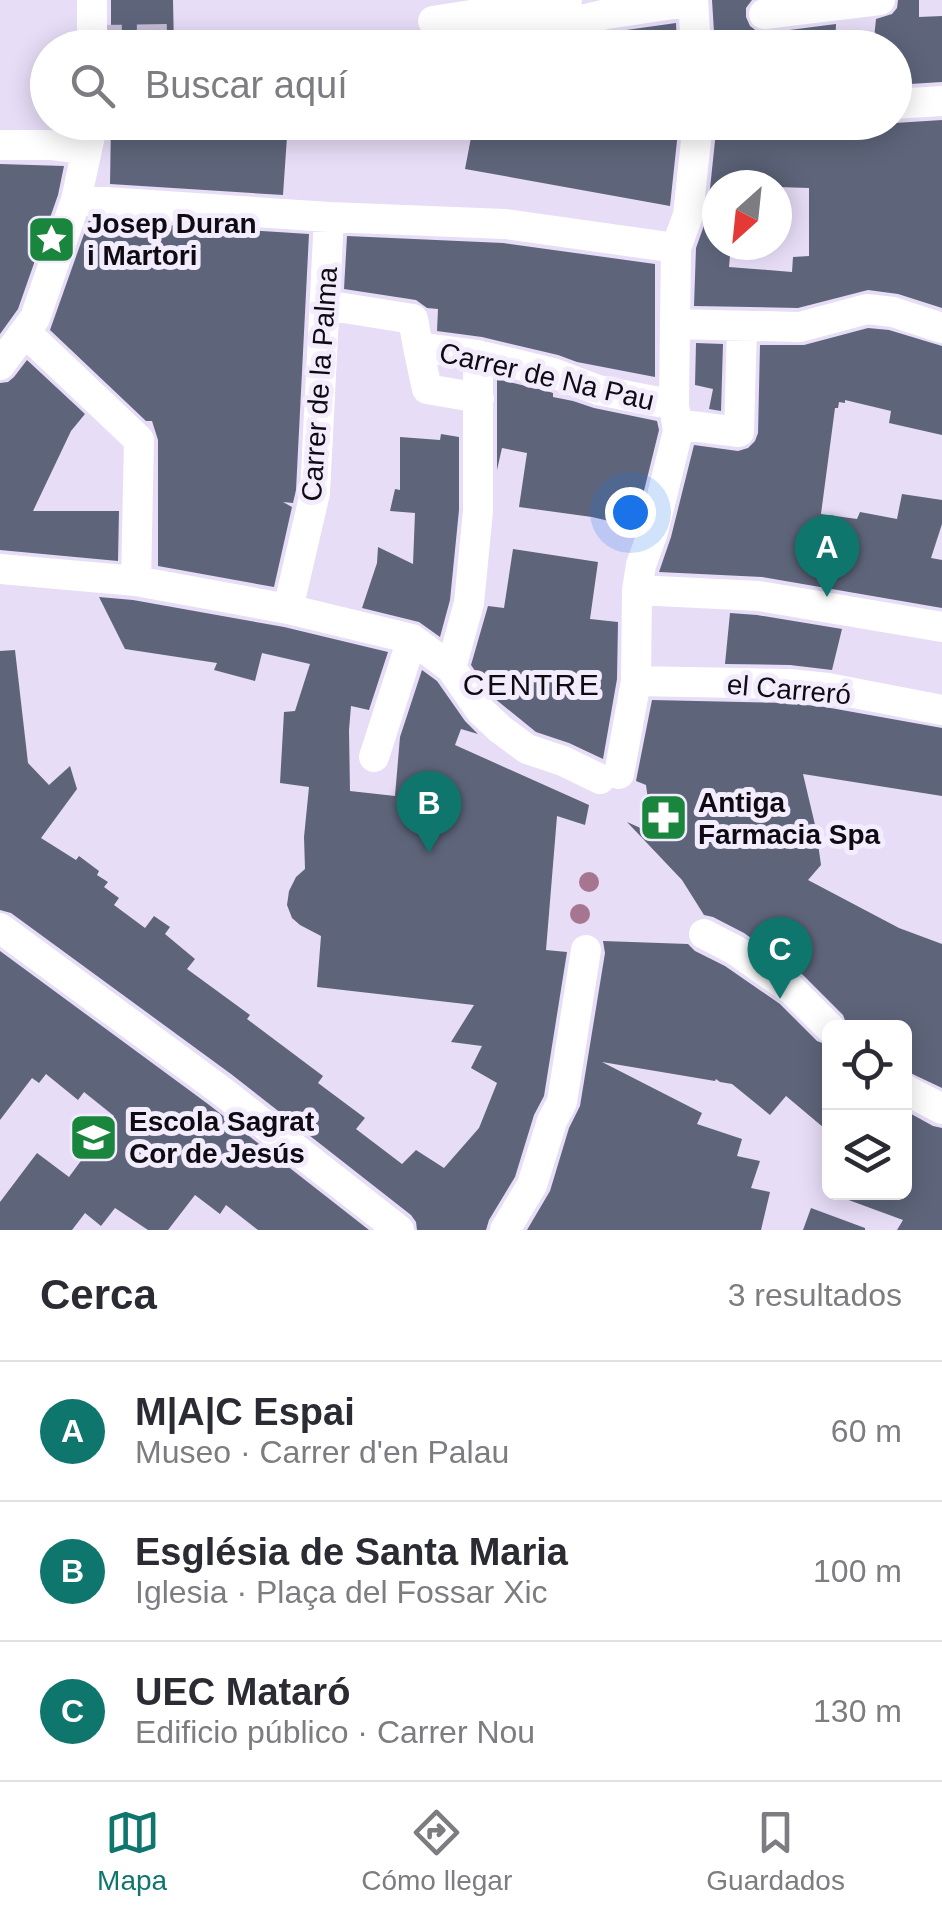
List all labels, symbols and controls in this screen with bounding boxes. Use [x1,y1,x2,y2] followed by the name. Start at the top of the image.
[30,30,912,140] search box
[65,58,120,113] icon: search
[145,64,348,106] text: Buscar aquí
[702,170,792,260] north arrow
[87,208,257,271] place label: Josep Duran i Martori
[26,213,78,265] place icon: Josep Duran i Martori
[296,265,343,502] street label: Carrer de la Palma
[436,337,657,416] street label: Carrer de Na Pau
[605,487,656,538] your location
[794,514,860,597] pin: A
[463,668,601,701] district label: CENTRE
[726,669,852,710] street label: el Carreró
[396,770,462,853] pin: B
[698,787,881,850] place label: Antiga Farmacia Spa
[637,792,689,844] pharmacy icon: Antiga Farmacia Spa
[748,916,812,999] pin: C
[822,1020,912,1200] map controls
[822,1020,912,1110] button: locate
[129,1106,314,1169] place label: Escola Sagrat Cor de Jesús
[822,1110,912,1200] button: layers
[68,1111,120,1163] school or university icon: Escola Sagrat Cor de Jesús
[40,1271,157,1318] text: Cerca
[728,1277,902,1313] text: 3 resultados
[135,1391,355,1433] text: M|A|C Espai
[61,1413,84,1449] text: A
[831,1413,902,1449] text: 60 m
[135,1434,509,1470] text: Museo · Carrer d'en Palau
[135,1531,568,1573] text: Església de Santa Maria
[61,1553,84,1589] text: B
[813,1553,902,1589] text: 100 m
[135,1574,548,1610] text: Iglesia · Plaça del Fossar Xic
[135,1671,350,1713] text: UEC Mataró
[61,1693,84,1729] text: C
[813,1693,902,1729] text: 130 m
[135,1714,535,1750] text: Edificio público · Carrer Nou
[97,1805,167,1897] tab: Mapa
[361,1805,512,1897] tab: Cómo llegar
[706,1805,845,1897] tab: Guardados

